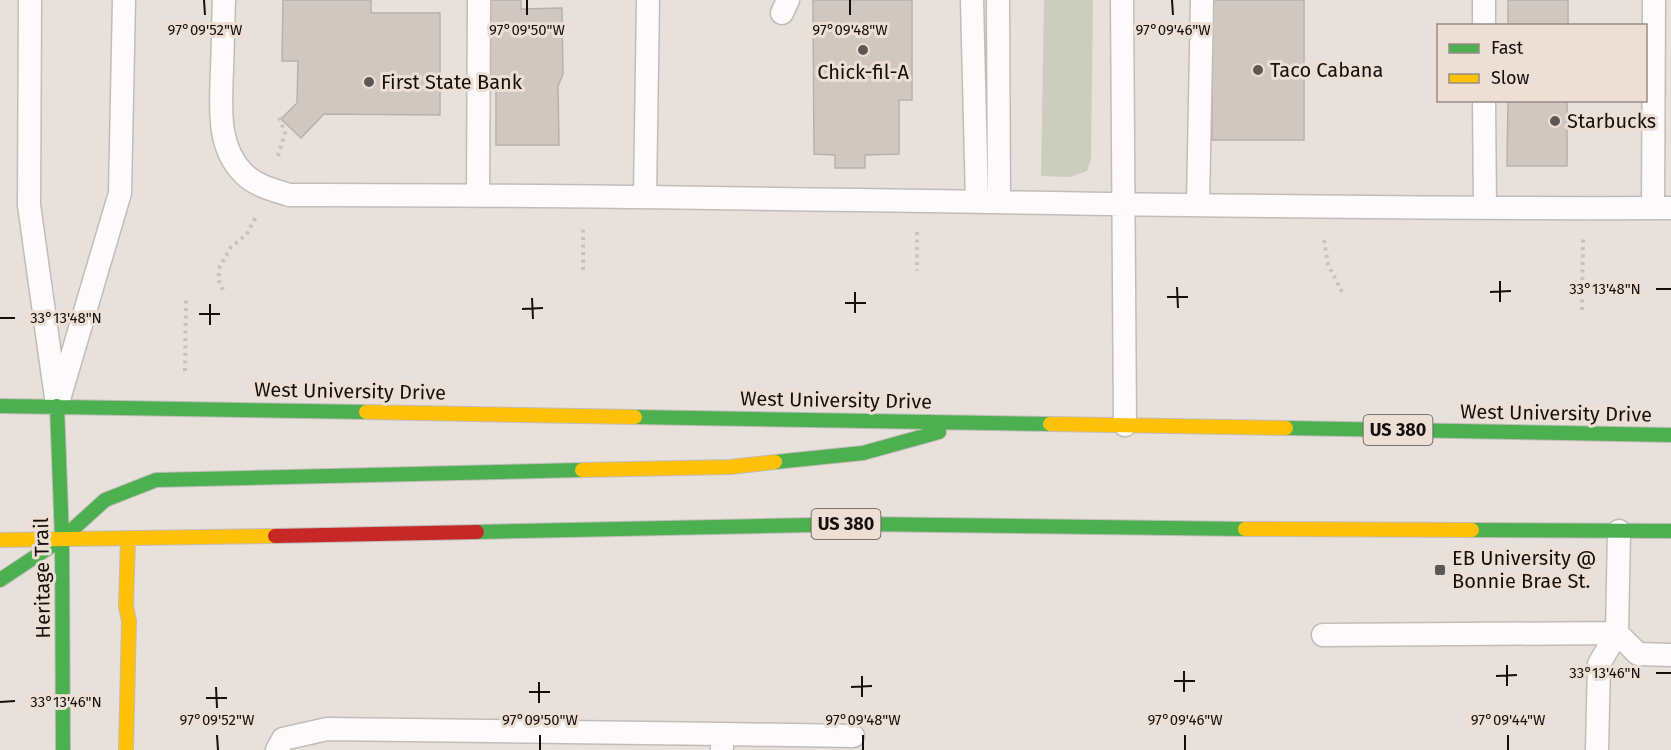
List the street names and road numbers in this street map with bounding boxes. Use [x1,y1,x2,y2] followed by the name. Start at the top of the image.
[254,377,446,405] street label: West University Drive
[740,386,932,414] street label: West University Drive
[1460,399,1652,427] street label: West University Drive
[1364,415,1432,445] road number: US 380
[812,509,880,539] road number: US 380
[29,517,55,639] street label: Heritage Trail

